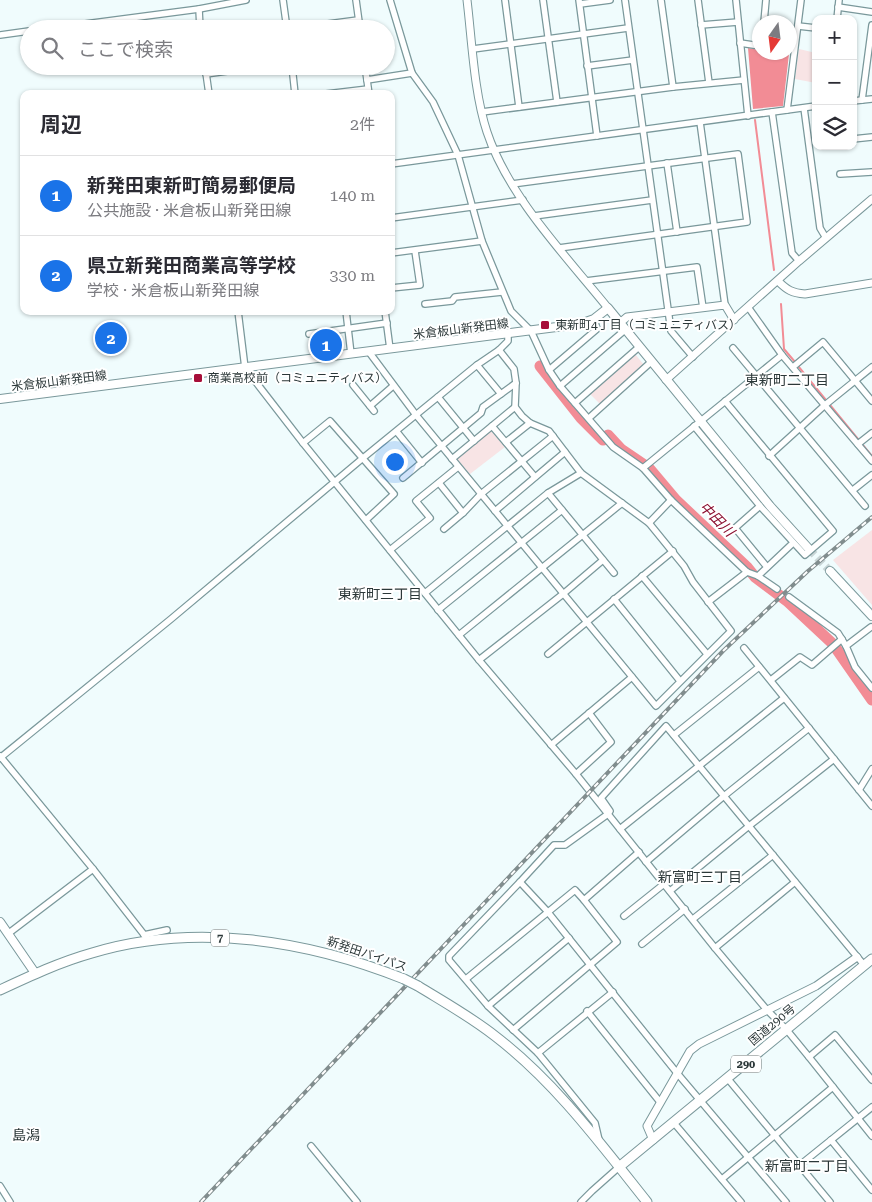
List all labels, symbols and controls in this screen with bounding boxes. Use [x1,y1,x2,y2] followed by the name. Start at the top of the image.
[752,15,797,60] north arrow
[812,15,857,150] map controls
[812,15,857,60] button: +
[20,20,395,75] search box
[38,34,66,62] icon: search
[78,38,173,61] text: ここで検索
[812,60,857,105] button: −
[812,105,857,150] button: layers
[40,113,82,137] text: 周辺
[350,115,375,134] text: 2件
[87,174,296,197] text: 新発田東新町簡易郵便局
[52,186,60,205] text: 1
[329,186,375,205] text: 140 m
[87,201,291,220] text: 公共施設 · 米倉板山新発田線
[87,254,296,277] text: 県立新発田商業高等学校
[52,266,60,285] text: 2
[329,266,375,285] text: 330 m
[87,281,259,300] text: 学校 · 米倉板山新発田線
[412,316,510,342] street label: 米倉板山新発田線
[555,318,741,332] place label: 東新町4丁目（コミュニティバス）
[95,319,127,357] pin: 2
[539,319,551,331] marker: 東新町4丁目（コミュニティバス）
[310,326,342,364] pin: 1
[10,368,108,394] street label: 米倉板山新発田線
[208,371,387,385] place label: 商業高校前（コミュニティバス）
[192,372,204,384] marker: 商業高校前（コミュニティバス）
[745,372,829,388] district label: 東新町二丁目
[382,449,408,475] your location
[696,498,739,541] water label: 中田川
[338,586,422,602] district label: 東新町三丁目
[658,869,742,885] district label: 新富町三丁目
[211,930,229,946] road number: 7
[325,934,409,974] street label: 新発田バイパス
[746,1002,798,1048] street label: 国道290号
[731,1056,761,1072] road number: 290
[12,1127,40,1143] district label: 島潟
[765,1158,849,1174] district label: 新富町二丁目

